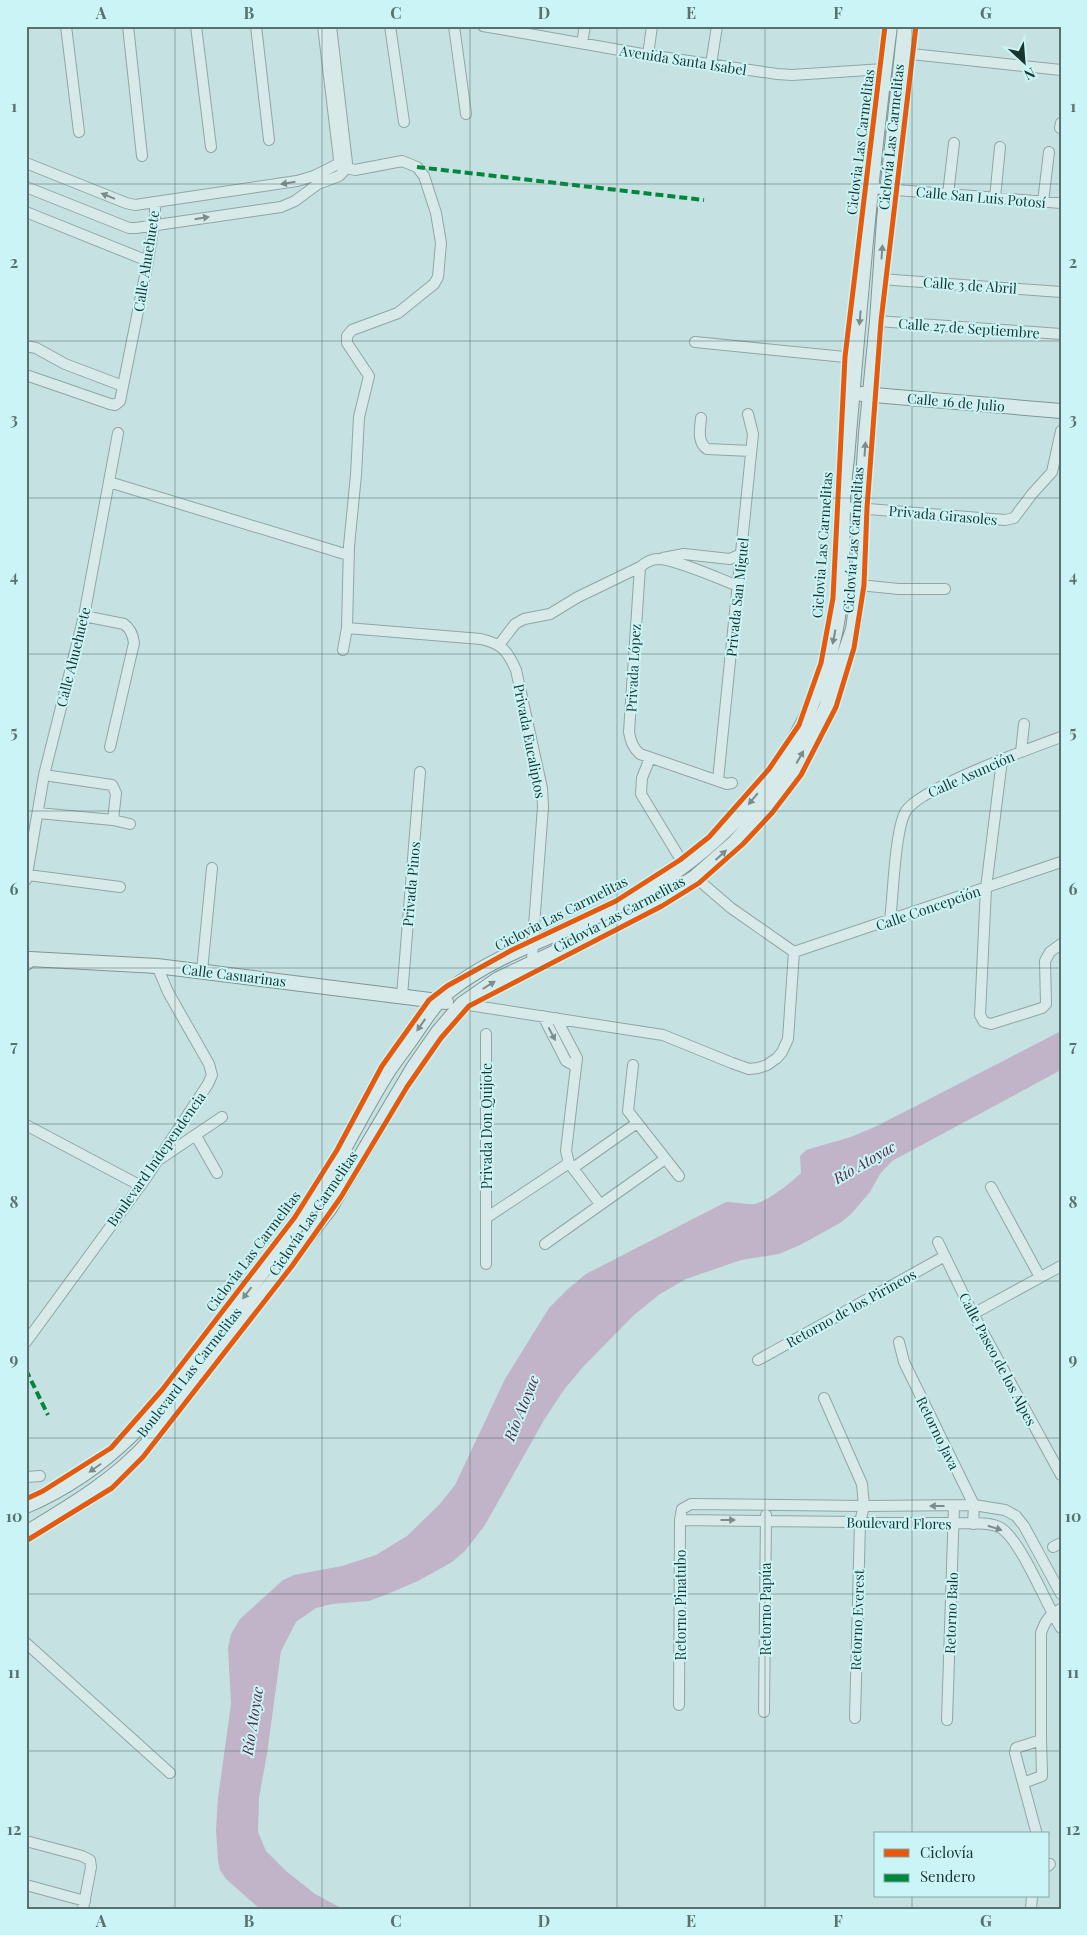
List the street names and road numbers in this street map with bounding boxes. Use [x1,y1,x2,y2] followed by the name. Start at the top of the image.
[617,40,748,79] street label: Avenida Santa Isabel
[874,63,908,211] street label: Ciclovía Las Carmelitas
[842,68,878,216] street label: Ciclovia Las Carmelitas
[915,182,1047,212] street label: Calle San Luis Potosí
[129,209,163,313] street label: Calle Ahuehuete
[922,272,1018,298] street label: Calle 3 de Abril
[898,314,1040,342] street label: Calle 27 de Septiembre
[906,388,1006,416] street label: Calle 16 de Julio
[838,466,868,614] street label: Ciclovía Las Carmelitas
[807,471,837,619] street label: Ciclovia Las Carmelitas
[888,501,998,529] street label: Privada Girasoles
[721,536,753,658] street label: Privada San Miguel
[51,605,95,709] street label: Calle Ahuehuete
[621,623,645,713] street label: Privada López
[510,682,550,800] street label: Privada Eucaliptos
[925,746,1018,802] street label: Calle Asunción
[398,841,424,927] street label: Privada Pinos
[491,871,631,955] street label: Ciclovia Las Carmelitas
[550,871,688,957] street label: Ciclovía Las Carmelitas
[873,881,984,935] street label: Calle Concepción
[181,959,287,991] street label: Calle Casuarinas
[477,1063,496,1189] street label: Privada Don Quijote
[102,1088,210,1230] street label: Boulevard Independencia
[264,1147,362,1279] street label: Ciclovía Las Carmelitas
[201,1187,305,1315] street label: Ciclovia Las Carmelitas
[783,1264,919,1352] street label: Retorno de los Pirineos
[955,1289,1041,1429] street label: Calle Paseo de los Alpes
[132,1303,246,1441] street label: Boulevard Las Carmelitas
[912,1393,964,1473] street label: Retorno Java
[846,1513,952,1533] street label: Boulevard Flores
[671,1549,690,1660] street label: Retorno Pinatubo
[756,1563,775,1655] street label: Retorno Papúa
[846,1568,868,1671] street label: Retorno Everest
[940,1571,962,1654] street label: Retorno Balo

